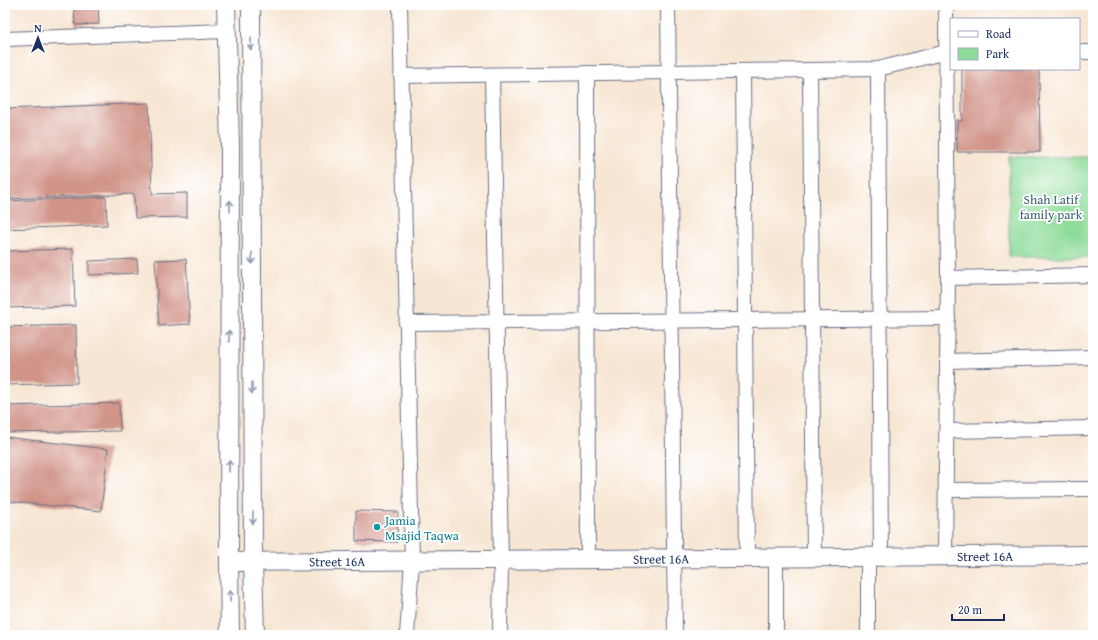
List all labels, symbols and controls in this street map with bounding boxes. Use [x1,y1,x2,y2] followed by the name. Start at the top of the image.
[18,18,58,58] north arrow
[950,18,1080,70] legend
[34,20,42,36] text: N
[986,25,1012,42] text: Road
[247,37,255,50] one-way arrow
[986,45,1010,62] text: Park
[1020,190,1083,224] park label: Shah Latif family park
[226,200,234,213] one-way arrow
[248,251,256,264] one-way arrow
[225,330,233,343] one-way arrow
[248,381,256,394] one-way arrow
[225,460,233,473] one-way arrow
[249,511,257,524] one-way arrow
[383,511,460,545] place label: Jamia Msajid Taqwa
[372,522,382,532] marker: Jamia Msajid Taqwa
[957,547,1013,566] street label: Street 16A
[633,549,689,569] street label: Street 16A
[309,552,365,571] street label: Street 16A
[226,590,234,603] one-way arrow
[952,596,1004,622] scale bar
[958,601,982,618] text: 20 m

